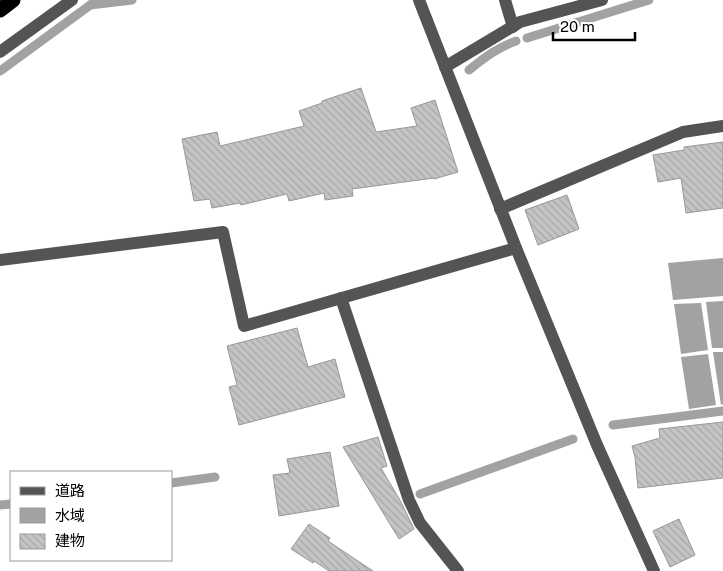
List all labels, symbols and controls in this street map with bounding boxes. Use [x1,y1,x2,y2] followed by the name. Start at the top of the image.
[553,10,636,42] scale bar
[560,18,595,35] text: 20 m
[10,471,172,561] legend
[55,482,85,499] text: 道路
[55,507,85,524] text: 水域
[55,532,85,549] text: 建物

